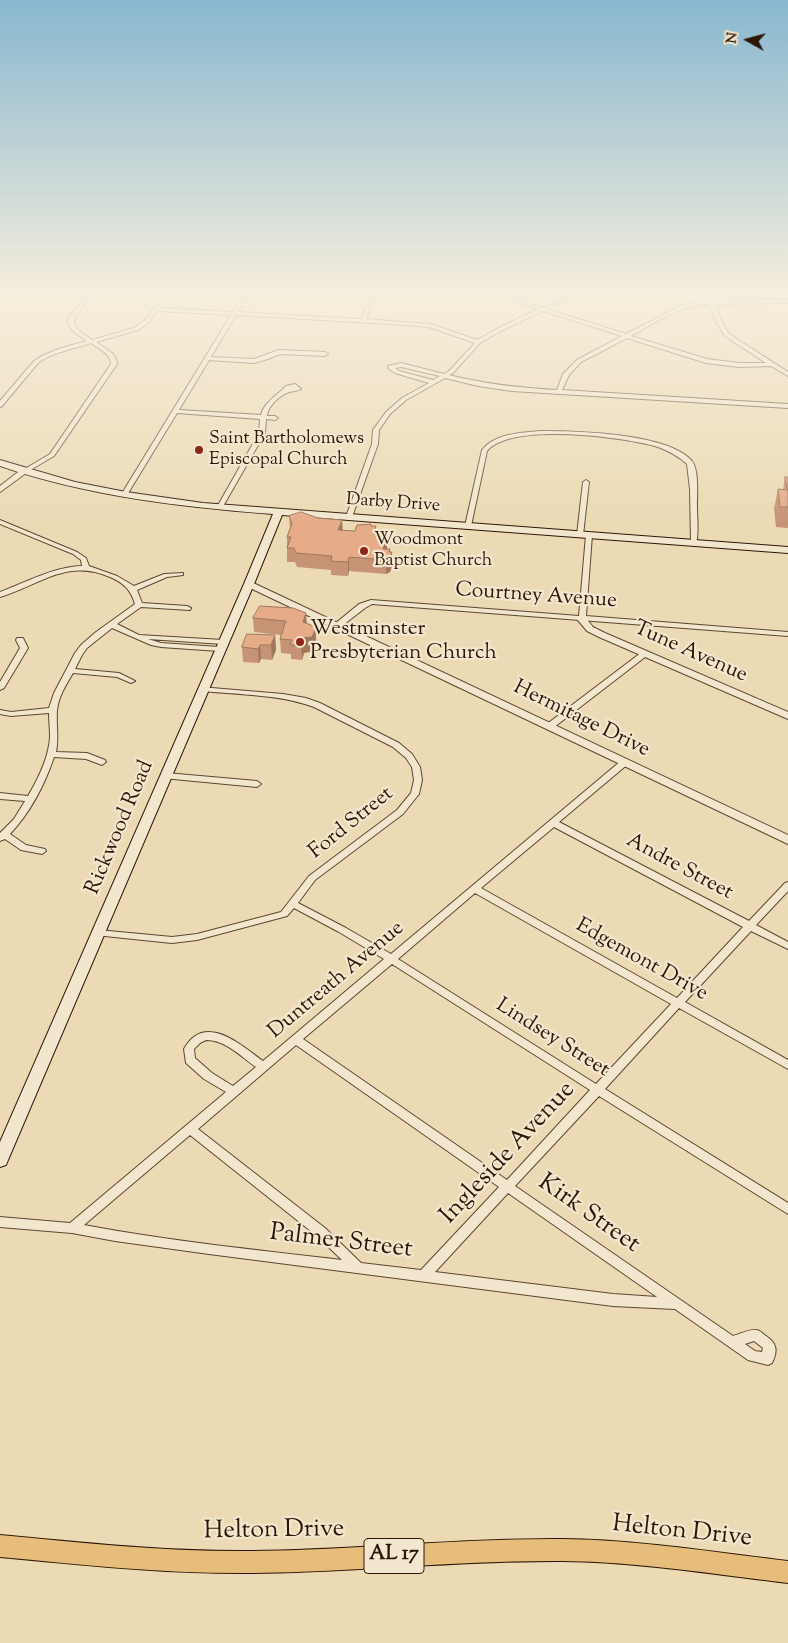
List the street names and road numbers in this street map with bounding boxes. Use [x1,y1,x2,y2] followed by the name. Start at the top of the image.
[345,490,441,518] street label: Darby Drive
[454,579,618,615] street label: Courtney Avenue
[629,617,751,689] street label: Tune Avenue
[509,676,653,764] street label: Hermitage Drive
[81,757,161,899] street label: Rickwood Road
[305,782,399,866] street label: Ford Street
[621,829,737,907] street label: Andre Street
[570,914,712,1008] street label: Edgemont Drive
[264,917,410,1045] street label: Duntreath Avenue
[490,994,614,1084] street label: Lindsey Street
[435,1076,583,1232] street label: Ingleside Avenue
[531,1169,645,1261] street label: Kirk Street
[268,1219,414,1267] street label: Palmer Street
[611,1511,753,1555] street label: Helton Drive
[203,1516,345,1548] street label: Helton Drive
[364,1538,424,1574] road number: AL 17

